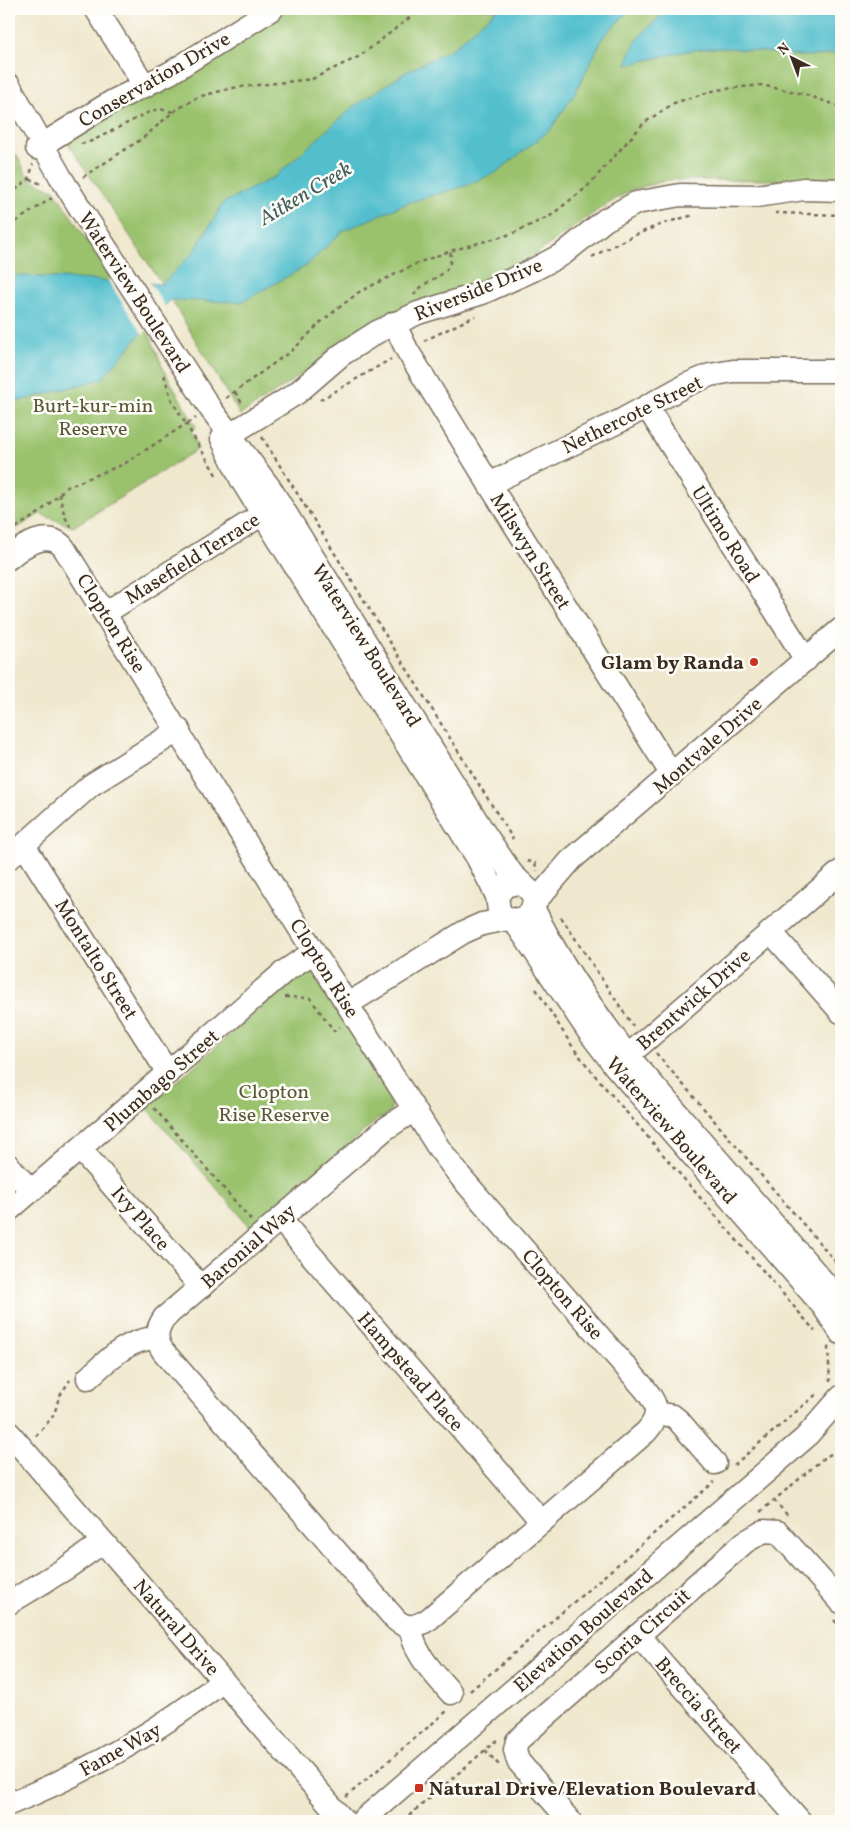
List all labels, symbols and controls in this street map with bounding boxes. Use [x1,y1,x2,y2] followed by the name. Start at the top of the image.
[74,26,236,136] street label: Conservation Drive
[768,32,818,82] north arrow
[774,39,794,60] text: N
[253,155,358,234] water label: Aitken Creek
[71,207,196,379] street label: Waterview Boulevard
[410,252,547,329] street label: Riverside Drive
[558,370,708,462] street label: Nethercote Street
[32,393,154,444] park label: Burt-kur-min Reserve
[683,481,765,589] street label: Ultimo Road
[482,488,577,616] street label: Milswyn Street
[120,507,266,612] street label: Masefield Terrace
[304,559,427,733] street label: Waterview Boulevard
[69,569,152,679] street label: Clopton Rise
[601,650,744,678] place label: Glam by Randa
[748,656,760,668] marker: Glam by Randa
[648,691,769,802] street label: Montvale Drive
[47,894,144,1026] street label: Montalto Street
[282,914,365,1024] street label: Clopton Rise
[631,943,757,1058] street label: Brentwick Drive
[98,1023,226,1140] street label: Plumbago Street
[598,1051,743,1211] street label: Waterview Boulevard
[219,1079,329,1130] park label: Clopton Rise Reserve
[103,1181,176,1258] street label: Ivy Place
[196,1198,303,1297] street label: Baronial Way
[514,1244,609,1347] street label: Clopton Rise
[350,1306,469,1438] street label: Hampstead Place
[508,1563,660,1700] street label: Elevation Boulevard
[126,1574,225,1683] street label: Natural Drive
[589,1583,698,1682] street label: Scoria Circuit
[647,1652,748,1761] street label: Breccia Street
[75,1717,167,1785] street label: Fame Way
[429,1776,756,1804] place label: Natural Drive/Elevation Boulevard
[413,1782,425,1794] marker: Natural Drive/Elevation Boulevard

